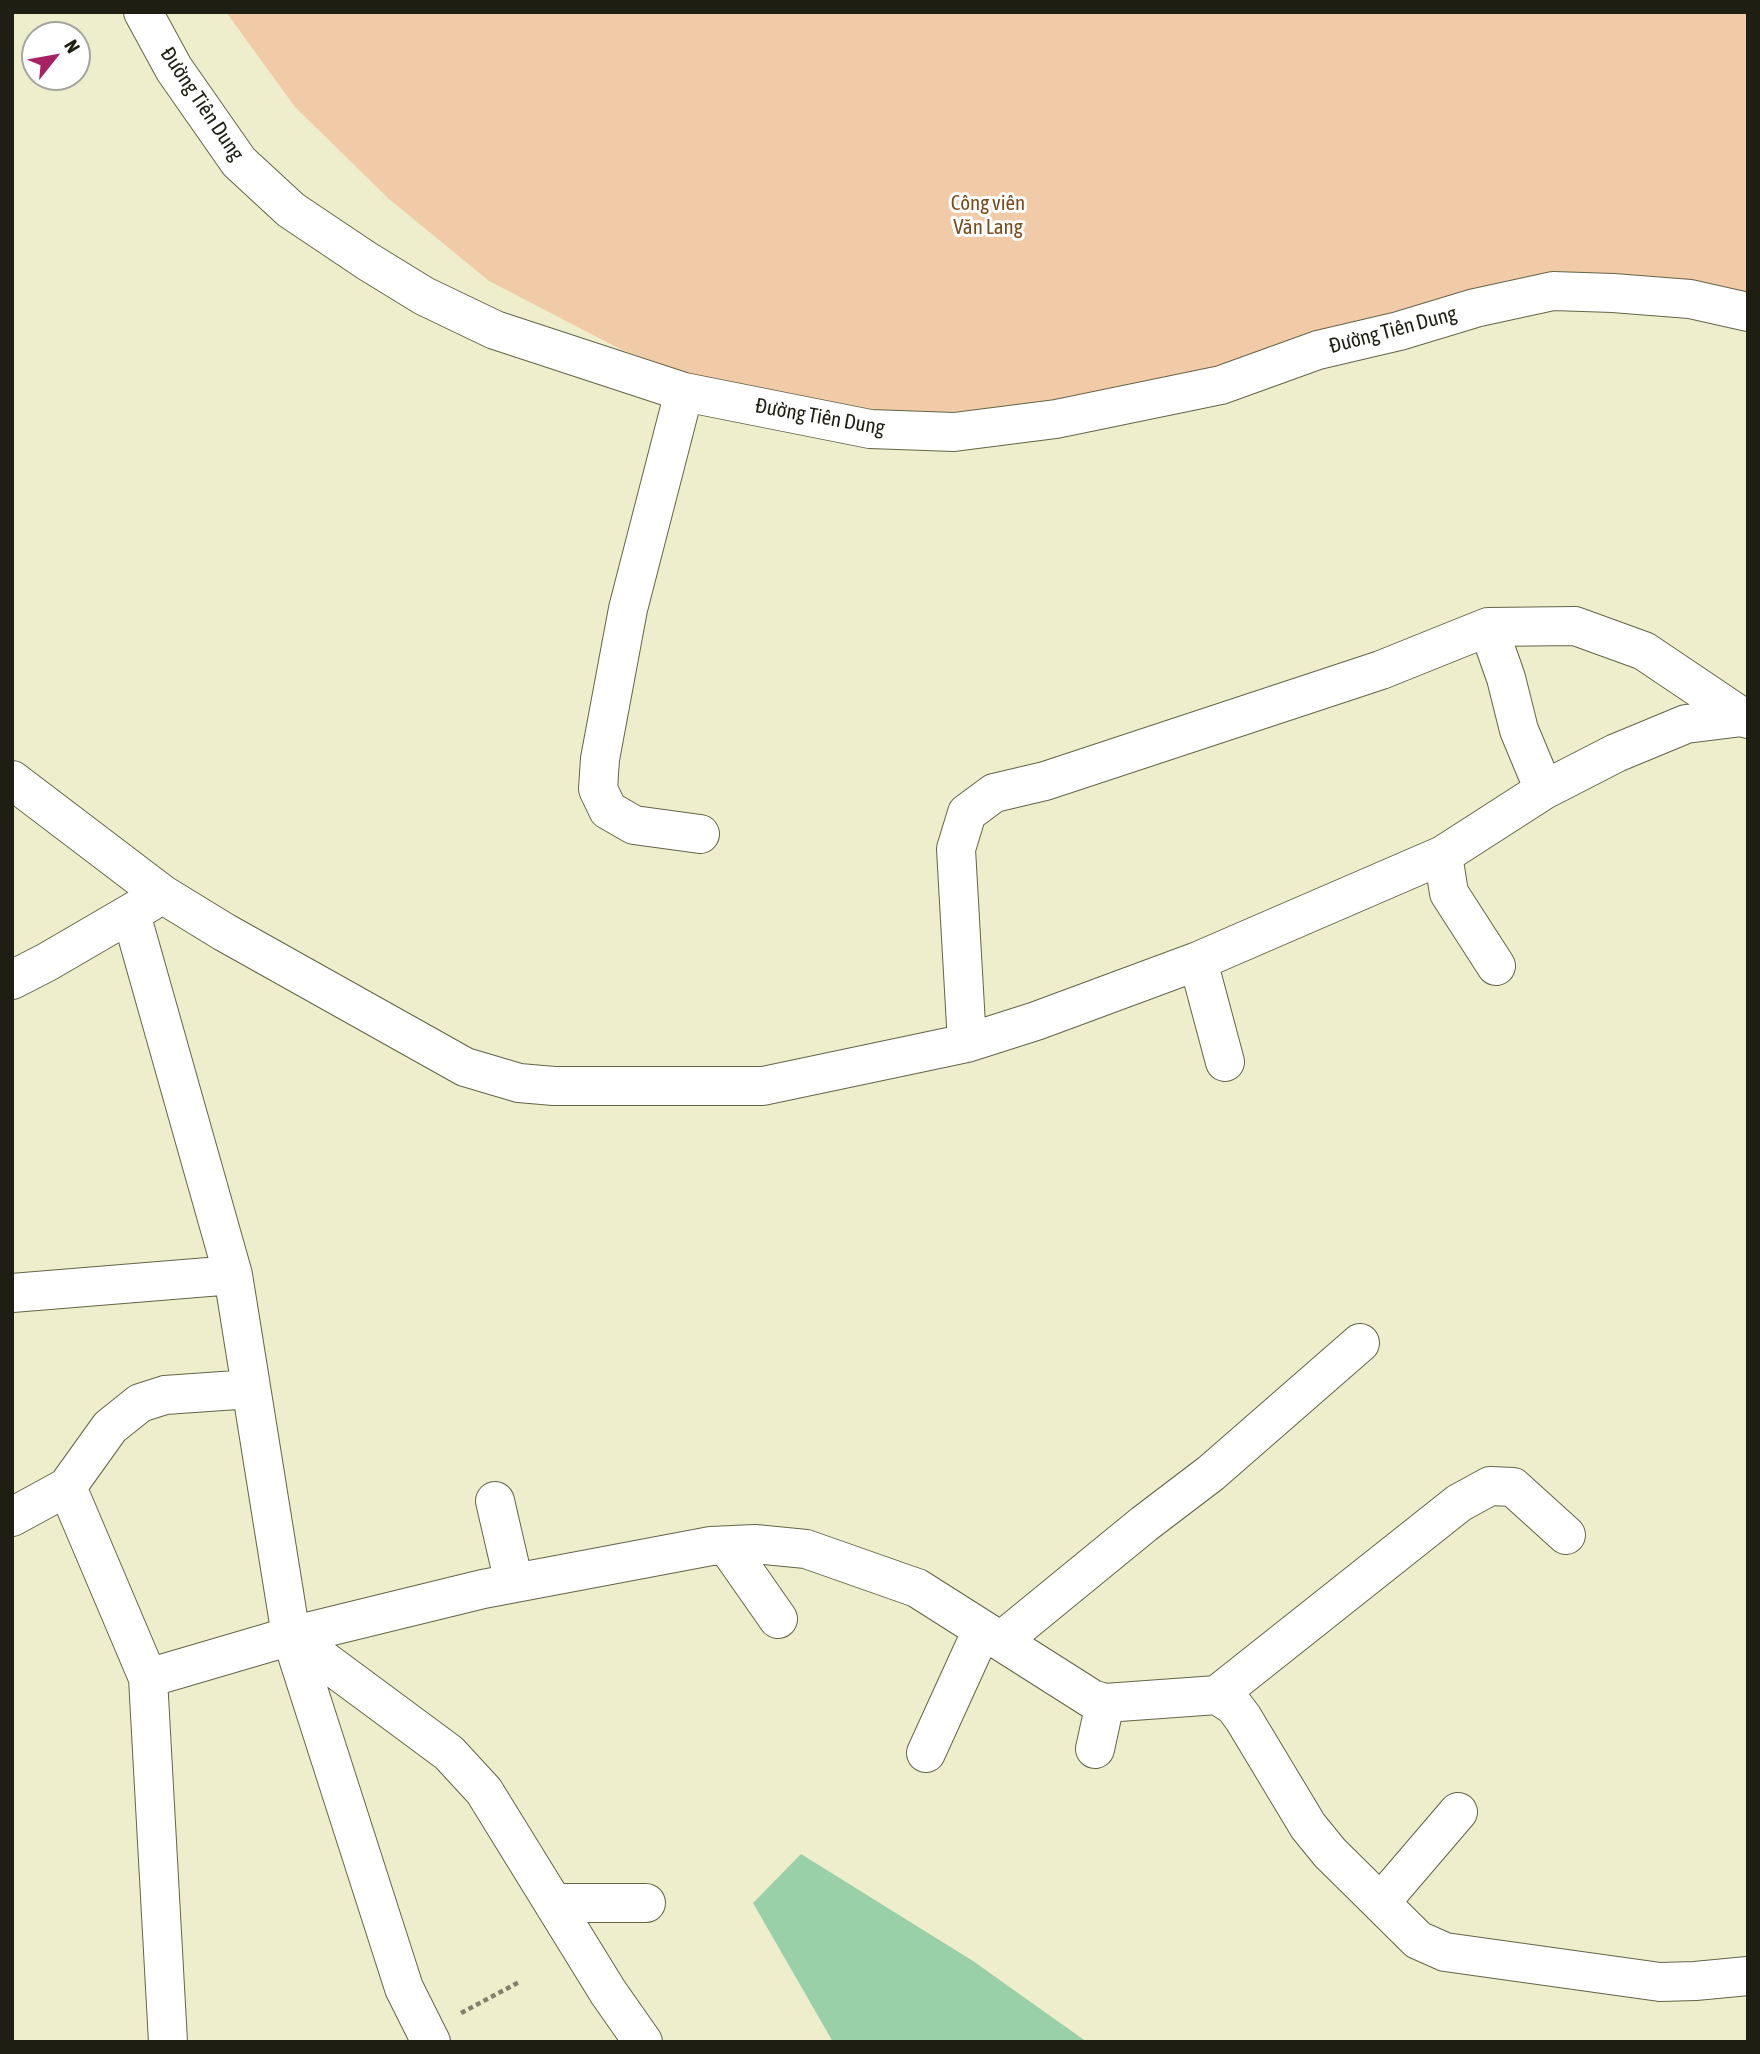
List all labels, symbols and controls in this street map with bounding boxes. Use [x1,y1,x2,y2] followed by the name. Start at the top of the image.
[21,21,91,91] north arrow
[60,36,85,57] text: N
[155,43,249,165] street label: Đường Tiên Dung
[951,190,1025,240] park label: Công viên Văn Lang
[1326,301,1460,359] street label: Đường Tiên Dung
[753,393,887,441] street label: Đường Tiên Dung

